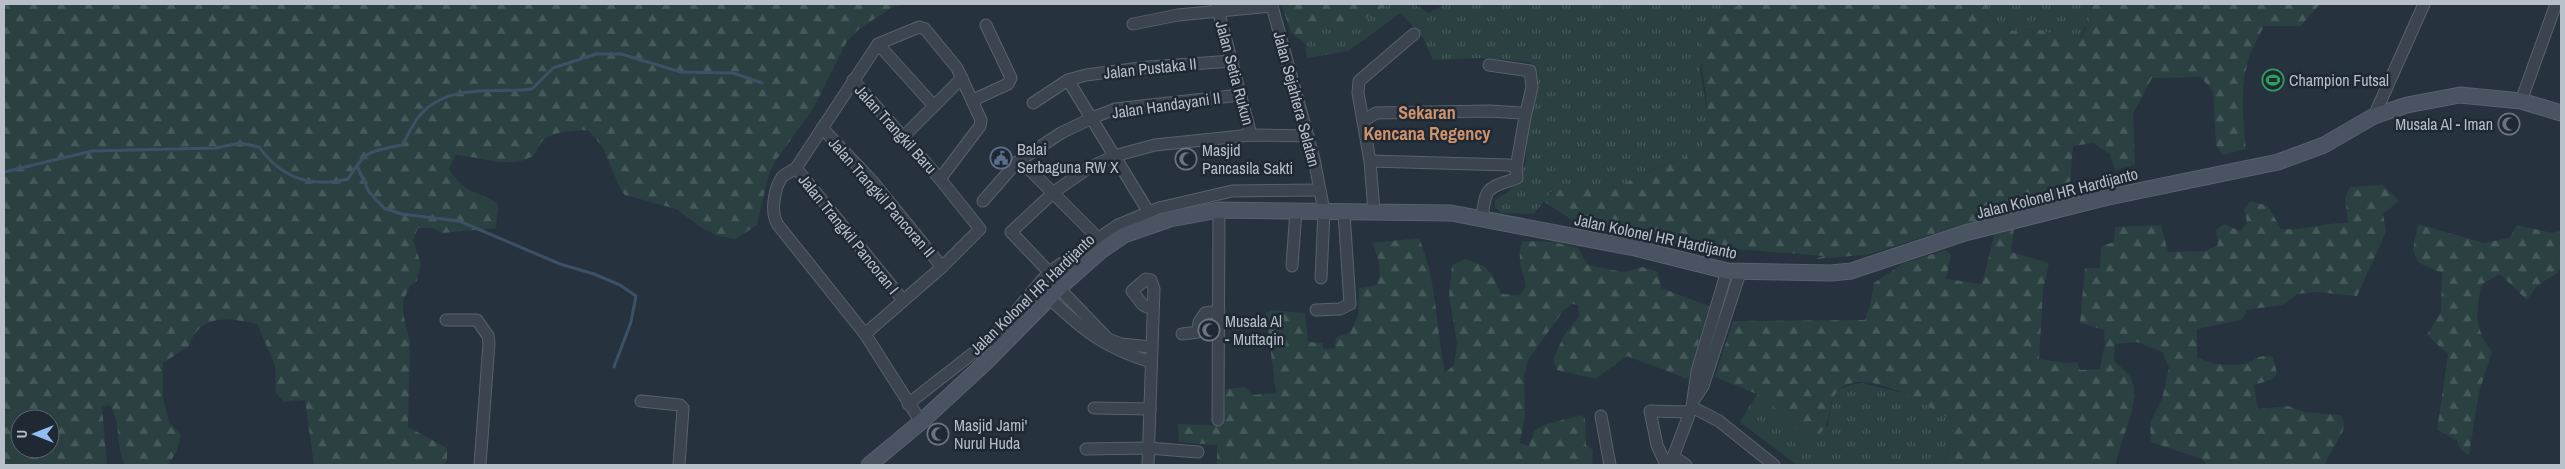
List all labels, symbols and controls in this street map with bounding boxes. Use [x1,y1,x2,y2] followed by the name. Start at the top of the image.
[1210,18,1260,128] street label: Jalan Setia Rukun
[1268,29,1326,169] street label: Jalan Sejahtera Selatan
[1102,52,1198,84] street label: Jalan Pustaka II
[2261,68,2285,92] sports icon: Champion Futsal
[2289,69,2389,91] place label: Champion Futsal
[850,80,942,178] street label: Jalan Trangkil Baru
[1110,86,1222,124] street label: Jalan Handayani II
[1363,100,1491,146] district label: Sekaran Kencana Regency
[2497,112,2521,136] mosque icon: Musala Al - Iman
[2395,113,2493,135] place label: Musala Al - Iman
[825,133,939,261] street label: Jalan Trangkil Pancoran II
[1017,138,1119,178] place label: Balai Serbaguna RW X
[1202,139,1293,179] place label: Masjid Pancasila Sakti
[989,146,1013,170] public building icon: Balai Serbaguna RW X
[1174,147,1198,171] mosque icon: Masjid Pancasila Sakti
[1974,162,2140,224] street label: Jalan Kolonel HR Hardijanto
[795,170,903,298] street label: Jalan Trangkil Pancoran I
[1573,208,1739,264] street label: Jalan Kolonel HR Hardijanto
[965,229,1099,359] street label: Jalan Kolonel HR Hardijanto
[1225,310,1284,350] place label: Musala Al - Muttaqin
[1197,318,1221,342] mosque icon: Musala Al - Muttaqin
[10,409,60,459] north arrow
[954,414,1027,454] place label: Masjid Jami' Nurul Huda
[926,422,950,446] mosque icon: Masjid Jami' Nurul Huda
[13,430,31,438] text: U

